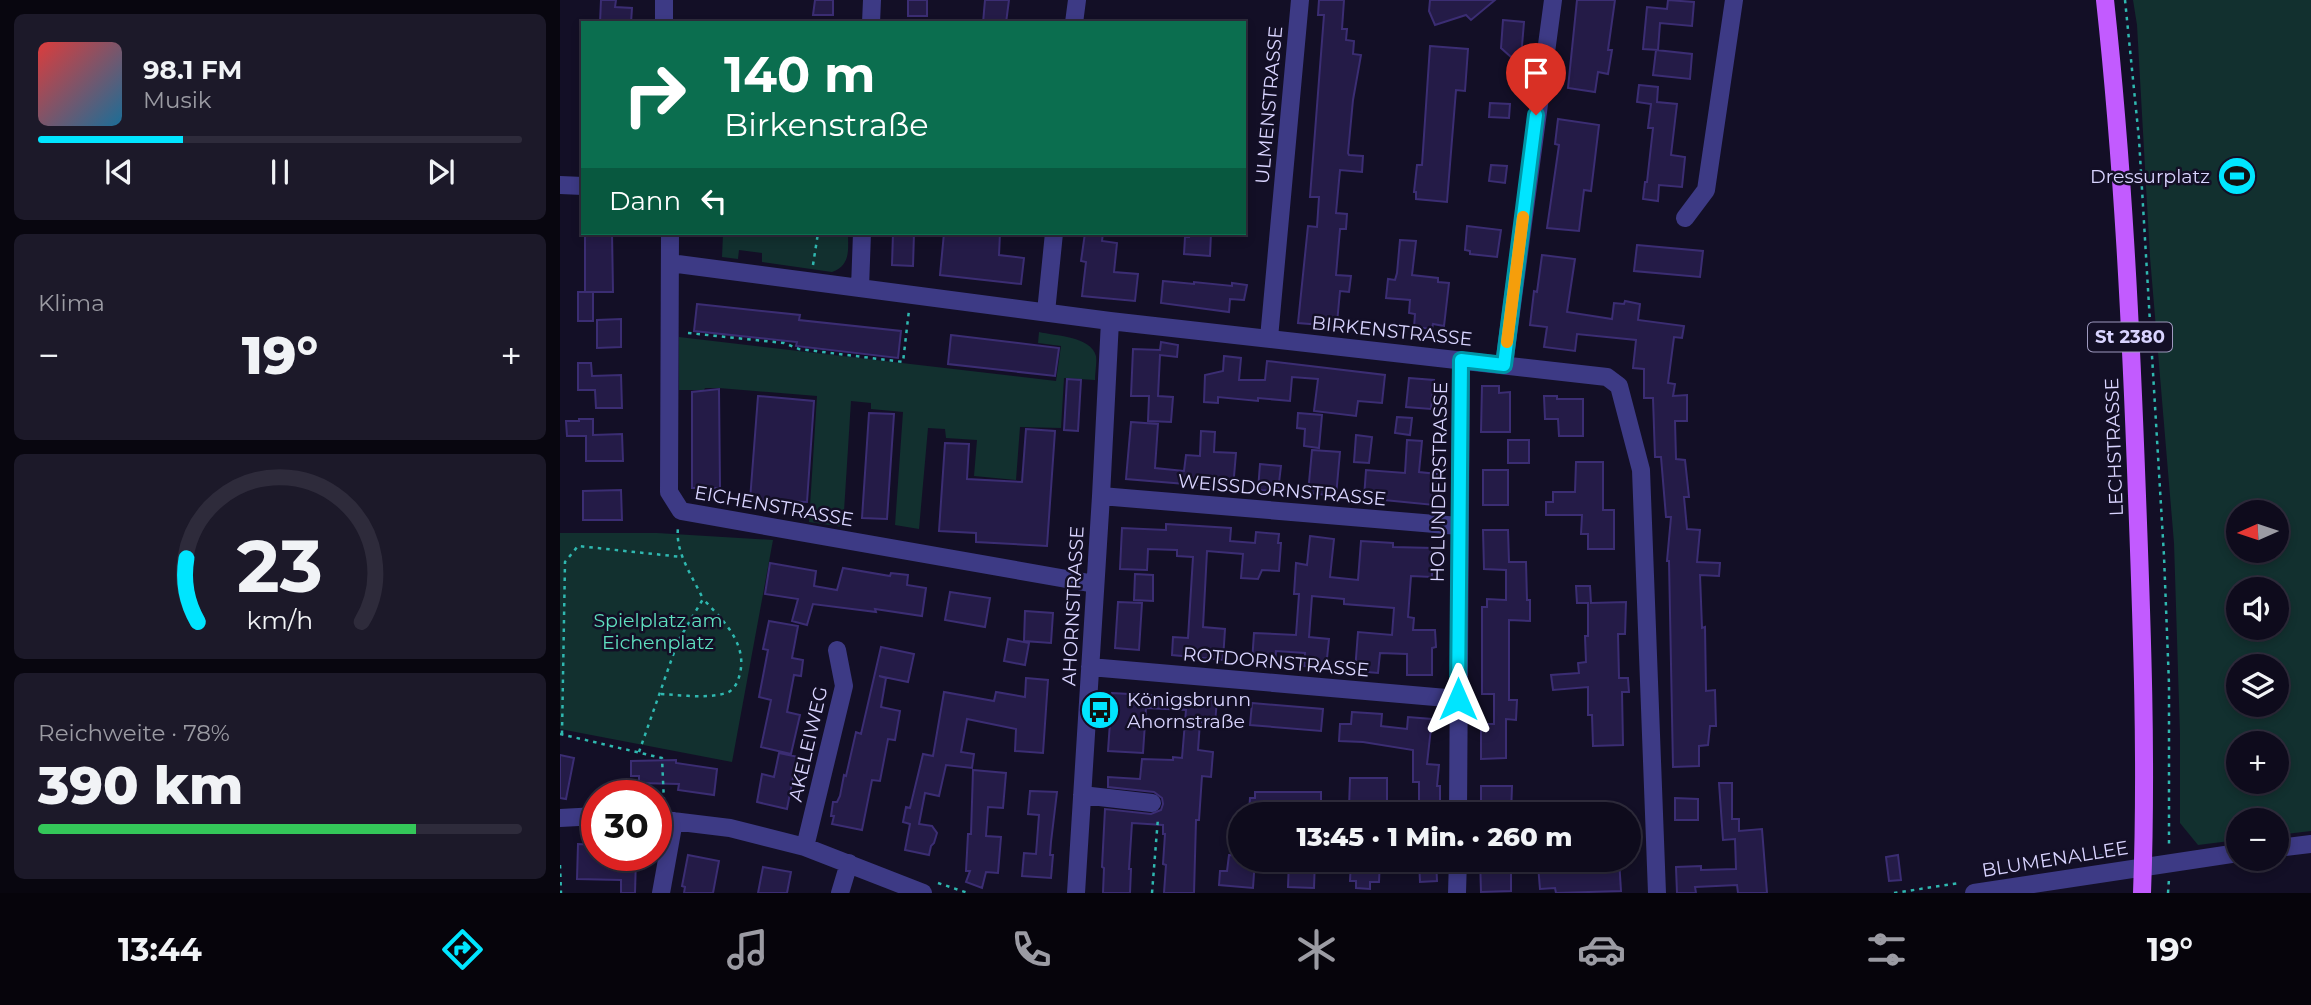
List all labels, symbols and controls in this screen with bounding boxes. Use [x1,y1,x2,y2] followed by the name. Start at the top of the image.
[1251,25,1287,185] street label: ULMENSTRASSE
[1506,43,1566,115] pin
[724,45,876,104] text: 140 m
[609,49,700,140] icon: right
[143,54,242,86] text: 98.1 FM
[1517,54,1555,92] icon: arrive
[143,86,212,114] text: Musik
[724,105,928,144] text: Birkenstraße
[100,153,138,191] icon: previous
[261,153,299,191] icon: pause
[422,153,460,191] icon: next
[2216,155,2258,197] sports icon: Dressurplatz
[2090,165,2210,188] place label: Dressurplatz
[695,182,733,220] icon: left
[609,185,681,217] text: Dann
[38,289,105,317] text: Klima
[1311,311,1473,351] street label: BIRKENSTRASSE
[2088,323,2172,352] road number: St 2380
[242,324,318,387] text: 19°
[38,332,60,379] text: −
[500,332,522,379] text: +
[2100,377,2128,517] street label: LECHSTRASSE
[1426,381,1452,583] street label: HOLUNDERSTRASSE
[1177,469,1387,511] street label: WEISSDORNSTRASSE
[693,481,855,531] street label: EICHENSTRASSE
[2226,500,2289,564] north arrow
[2226,500,2289,871] map controls
[237,523,323,611] text: 23
[1057,525,1089,687] street label: AHORNSTRASSE
[2226,577,2289,640] button: sound
[247,605,313,635] text: km/h
[593,609,723,654] park label: Spielplatz am Eichenplatz
[1182,642,1370,682] street label: ROTDORNSTRASSE
[2226,654,2289,717] button: layers
[1421,662,1495,736] position arrow
[784,684,832,804] street label: AKELEIWEG
[1127,688,1251,733] place label: Königsbrunn Ahornstraße
[1079,689,1121,731] bus stop icon: Königsbrunn Ahornstraße
[38,719,230,747] text: Reichweite · 78%
[2226,731,2289,794] button: +
[38,754,243,817] text: 390 km
[581,780,672,871] speed limit sign: 30
[2226,808,2289,871] button: −
[1296,821,1573,853] text: 13:45 · 1 Min. · 260 m
[1980,836,2130,882] street label: BLUMENALLEE
[438,925,487,974] icon: directions
[723,925,772,974] icon: music
[1007,925,1056,974] icon: phone
[1292,925,1341,974] icon: climate
[1577,925,1626,974] icon: car
[1862,925,1911,974] icon: filters
[118,930,202,969] text: 13:44
[2147,930,2193,969] text: 19°

